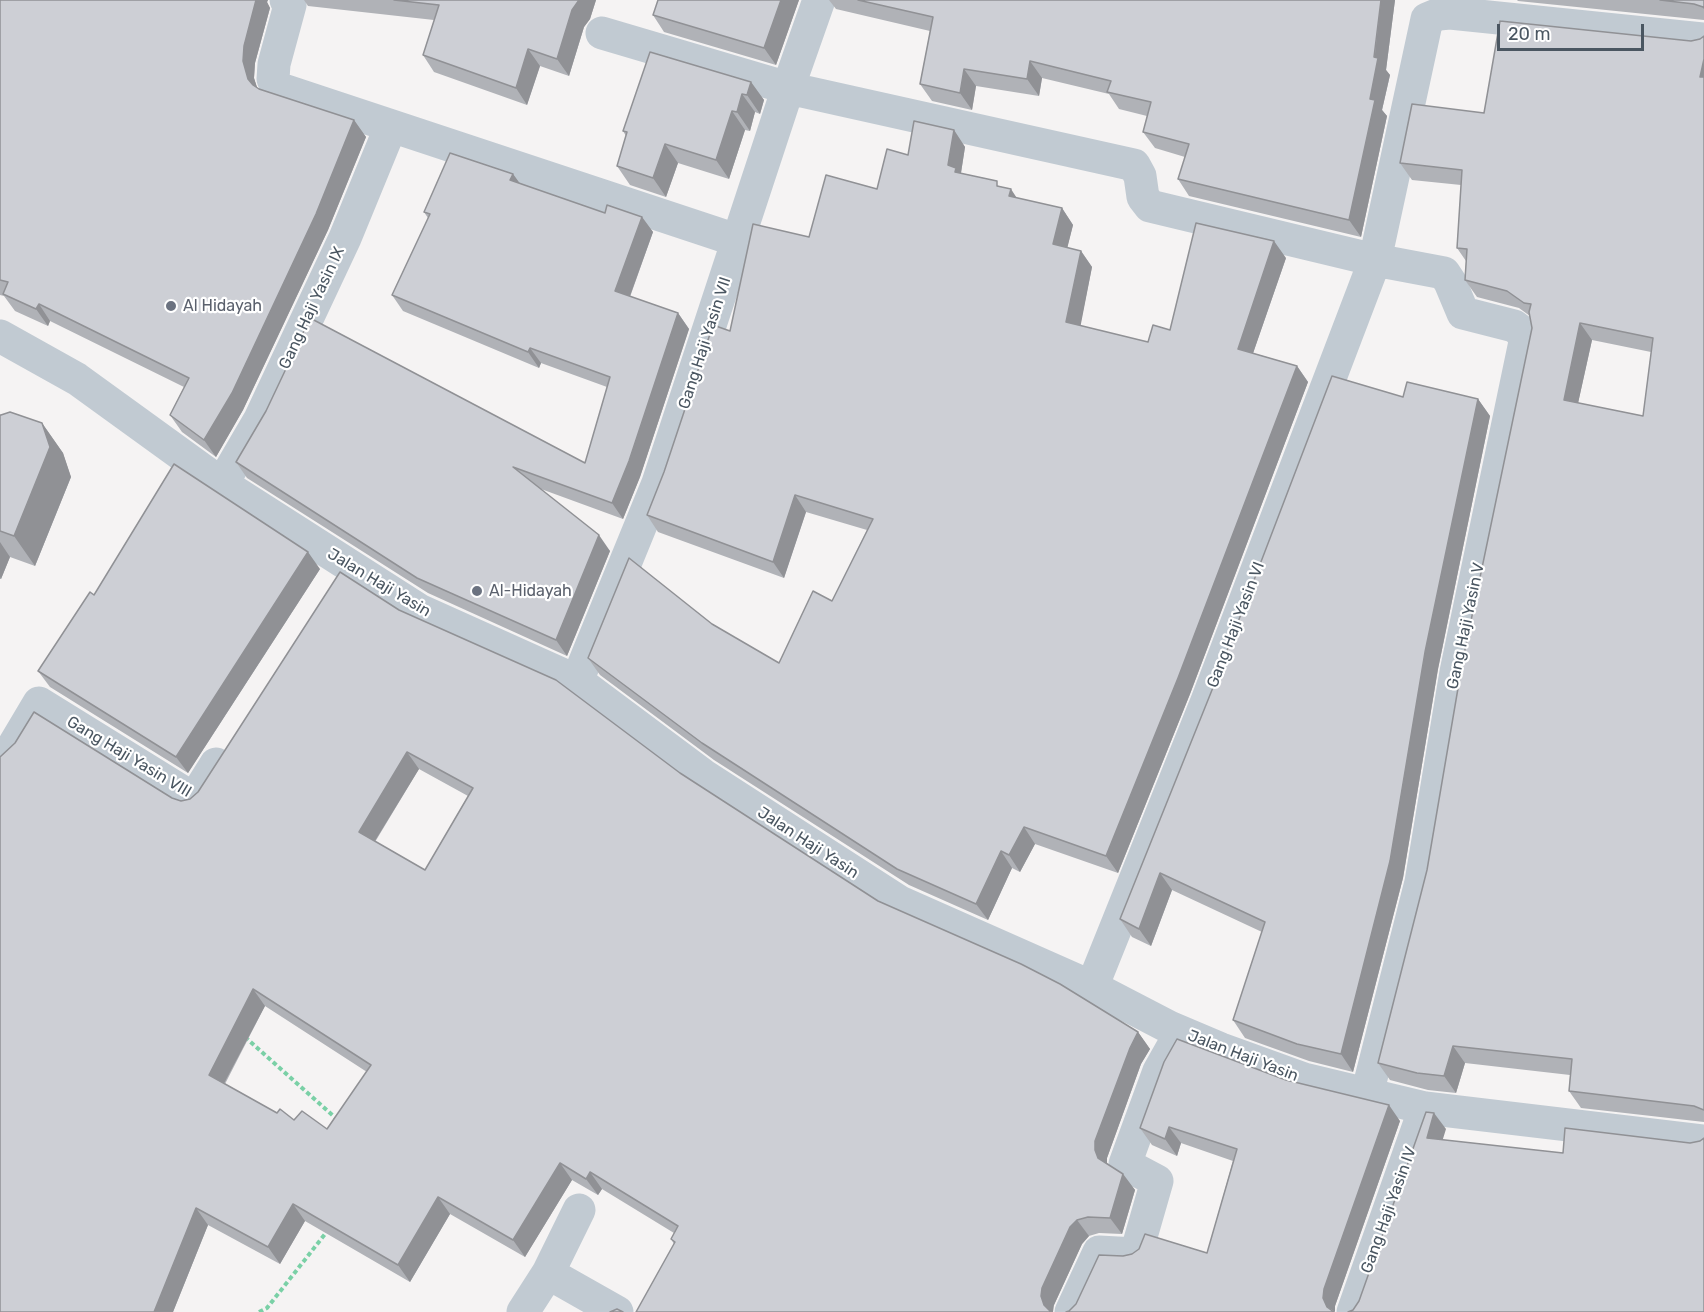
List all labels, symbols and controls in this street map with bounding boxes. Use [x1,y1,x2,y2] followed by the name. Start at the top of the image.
[1500,12,1647,50] scale bar
[1508,23,1550,45] text: 20 m
[275,244,349,372] street label: Gang Haji Yasin IX
[675,275,735,411] street label: Gang Haji Yasin VII
[183,296,262,316] place label: Al Hidayah
[164,299,178,313] marker: Al Hidayah
[324,545,434,621] street label: Jalan Haji Yasin
[1203,559,1269,691] street label: Gang Haji Yasin VI
[1443,561,1489,691] street label: Gang Haji Yasin V
[489,581,572,601] place label: Al-Hidayah
[470,584,484,598] marker: Al-Hidayah
[63,712,195,802] street label: Gang Haji Yasin VIII
[754,803,862,883] street label: Jalan Haji Yasin
[1185,1026,1301,1086] street label: Jalan Haji Yasin
[1357,1144,1421,1276] street label: Gang Haji Yasin IV

